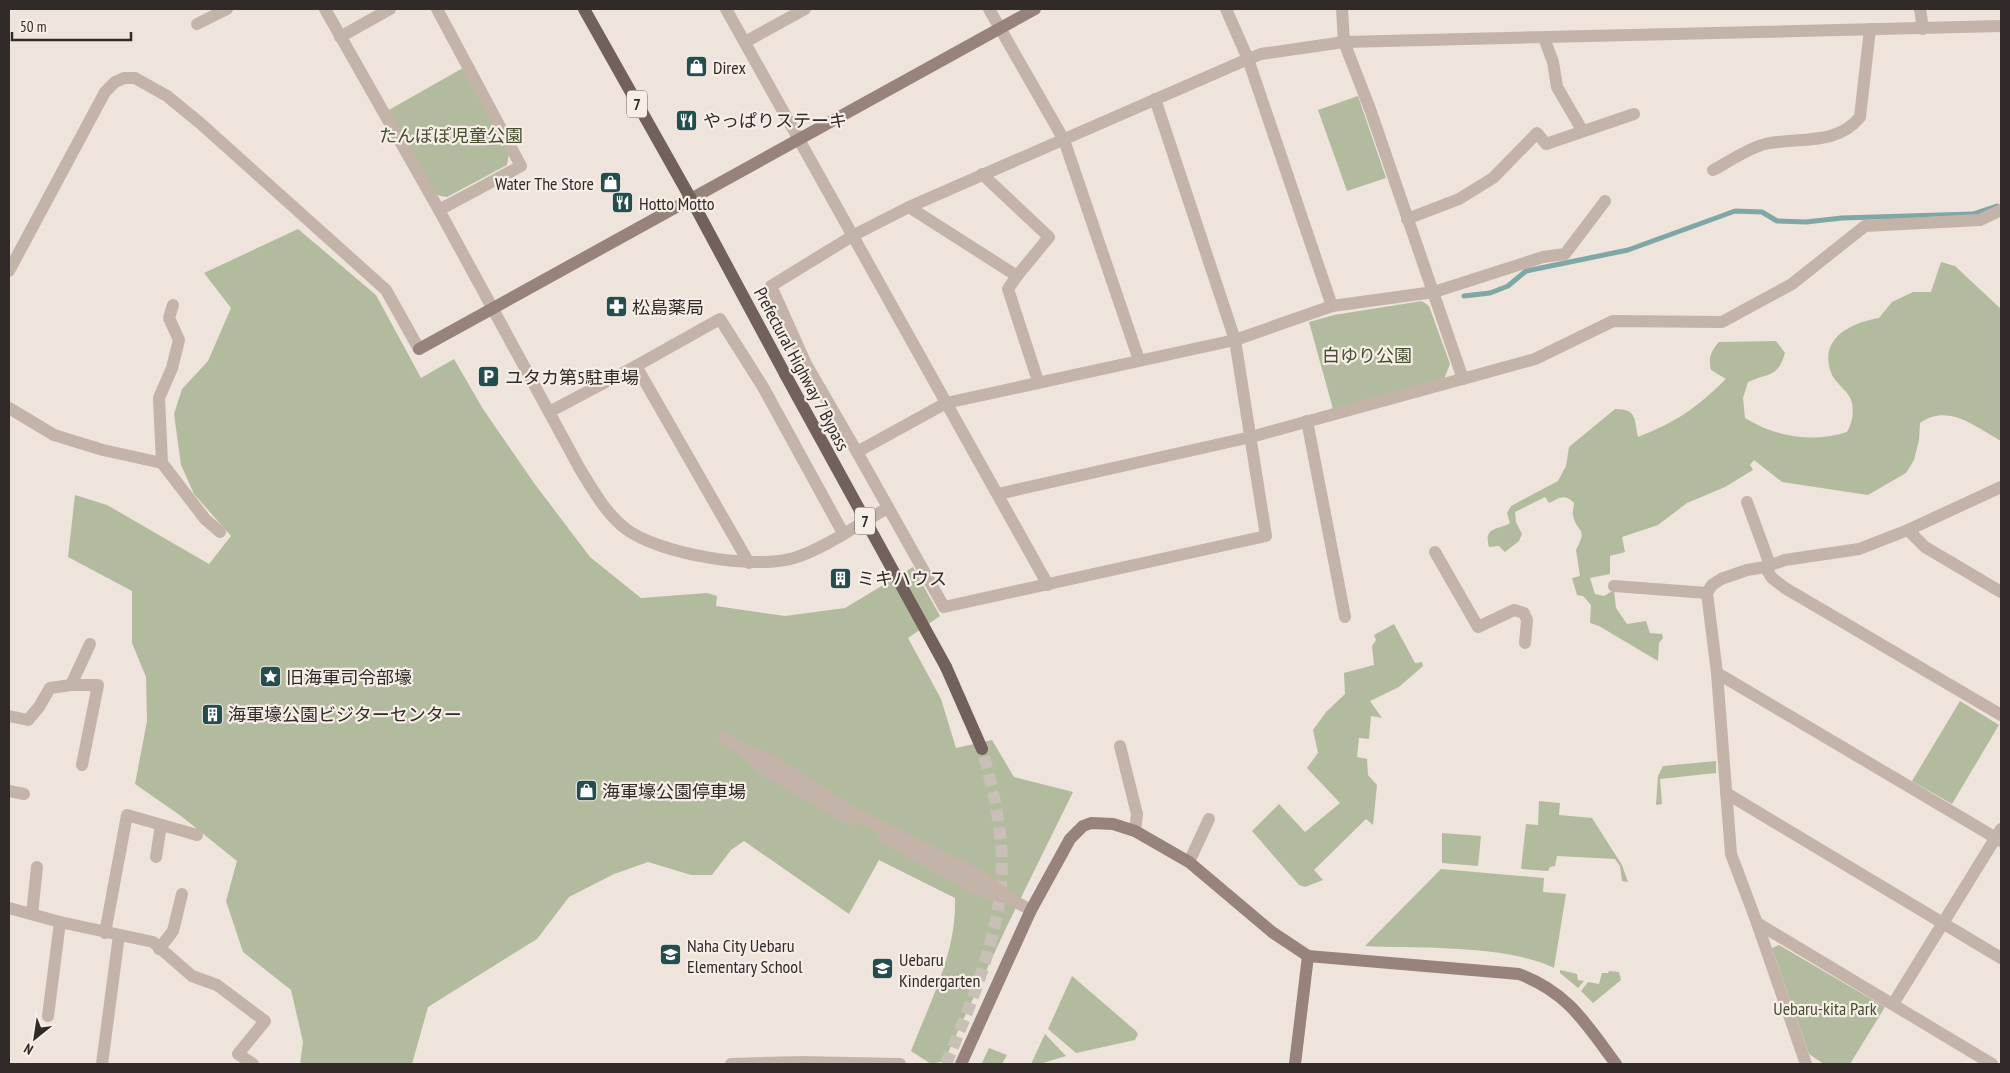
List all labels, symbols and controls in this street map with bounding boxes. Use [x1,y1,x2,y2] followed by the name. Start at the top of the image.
[12,10,131,42] scale bar
[20,17,46,36] text: 50 m
[685,55,709,79] shop icon: Direx
[713,56,746,79] place label: Direx
[627,90,647,118] road number: 7
[675,108,699,132] restaurant icon: やっぱりステーキ
[703,109,847,132] place label: やっぱりステーキ
[379,124,523,147] park label: たんぽぽ児童公園
[598,171,622,195] shop icon: Water The Store
[495,172,594,195] place label: Water The Store
[611,191,635,215] restaurant icon: Hotto Motto
[639,192,715,215] place label: Hotto Motto
[749,283,855,455] street label: Prefectural Highway 7 Bypass
[604,295,628,319] pharmacy icon: 松島薬局
[632,296,704,319] place label: 松島薬局
[1322,344,1412,367] park label: 白ゆり公園
[477,365,501,389] parking icon: ユタカ第5駐車場
[505,366,639,389] place label: ユタカ第5駐車場
[855,508,875,534] road number: 7
[829,566,853,590] building icon: ミキハウス
[857,567,947,590] place label: ミキハウス
[258,665,282,689] place icon: 旧海軍司令部壕
[286,666,412,689] place label: 旧海軍司令部壕
[200,702,224,726] building icon: 海軍壕公園ビジターセンター
[228,703,462,726] place label: 海軍壕公園ビジターセンター
[574,779,598,803] shop icon: 海軍壕公園停車場
[602,780,746,803] place label: 海軍壕公園停車場
[687,934,803,978] place label: Naha City Uebaru Elementary School
[659,943,683,967] school or university icon: Naha City Uebaru Elementary School
[899,948,980,992] place label: Uebaru Kindergarten
[871,957,895,981] school or university icon: Uebaru Kindergarten
[1773,997,1877,1020] park label: Uebaru-kita Park
[10,1013,60,1063] north arrow
[21,1040,36,1059] text: N

